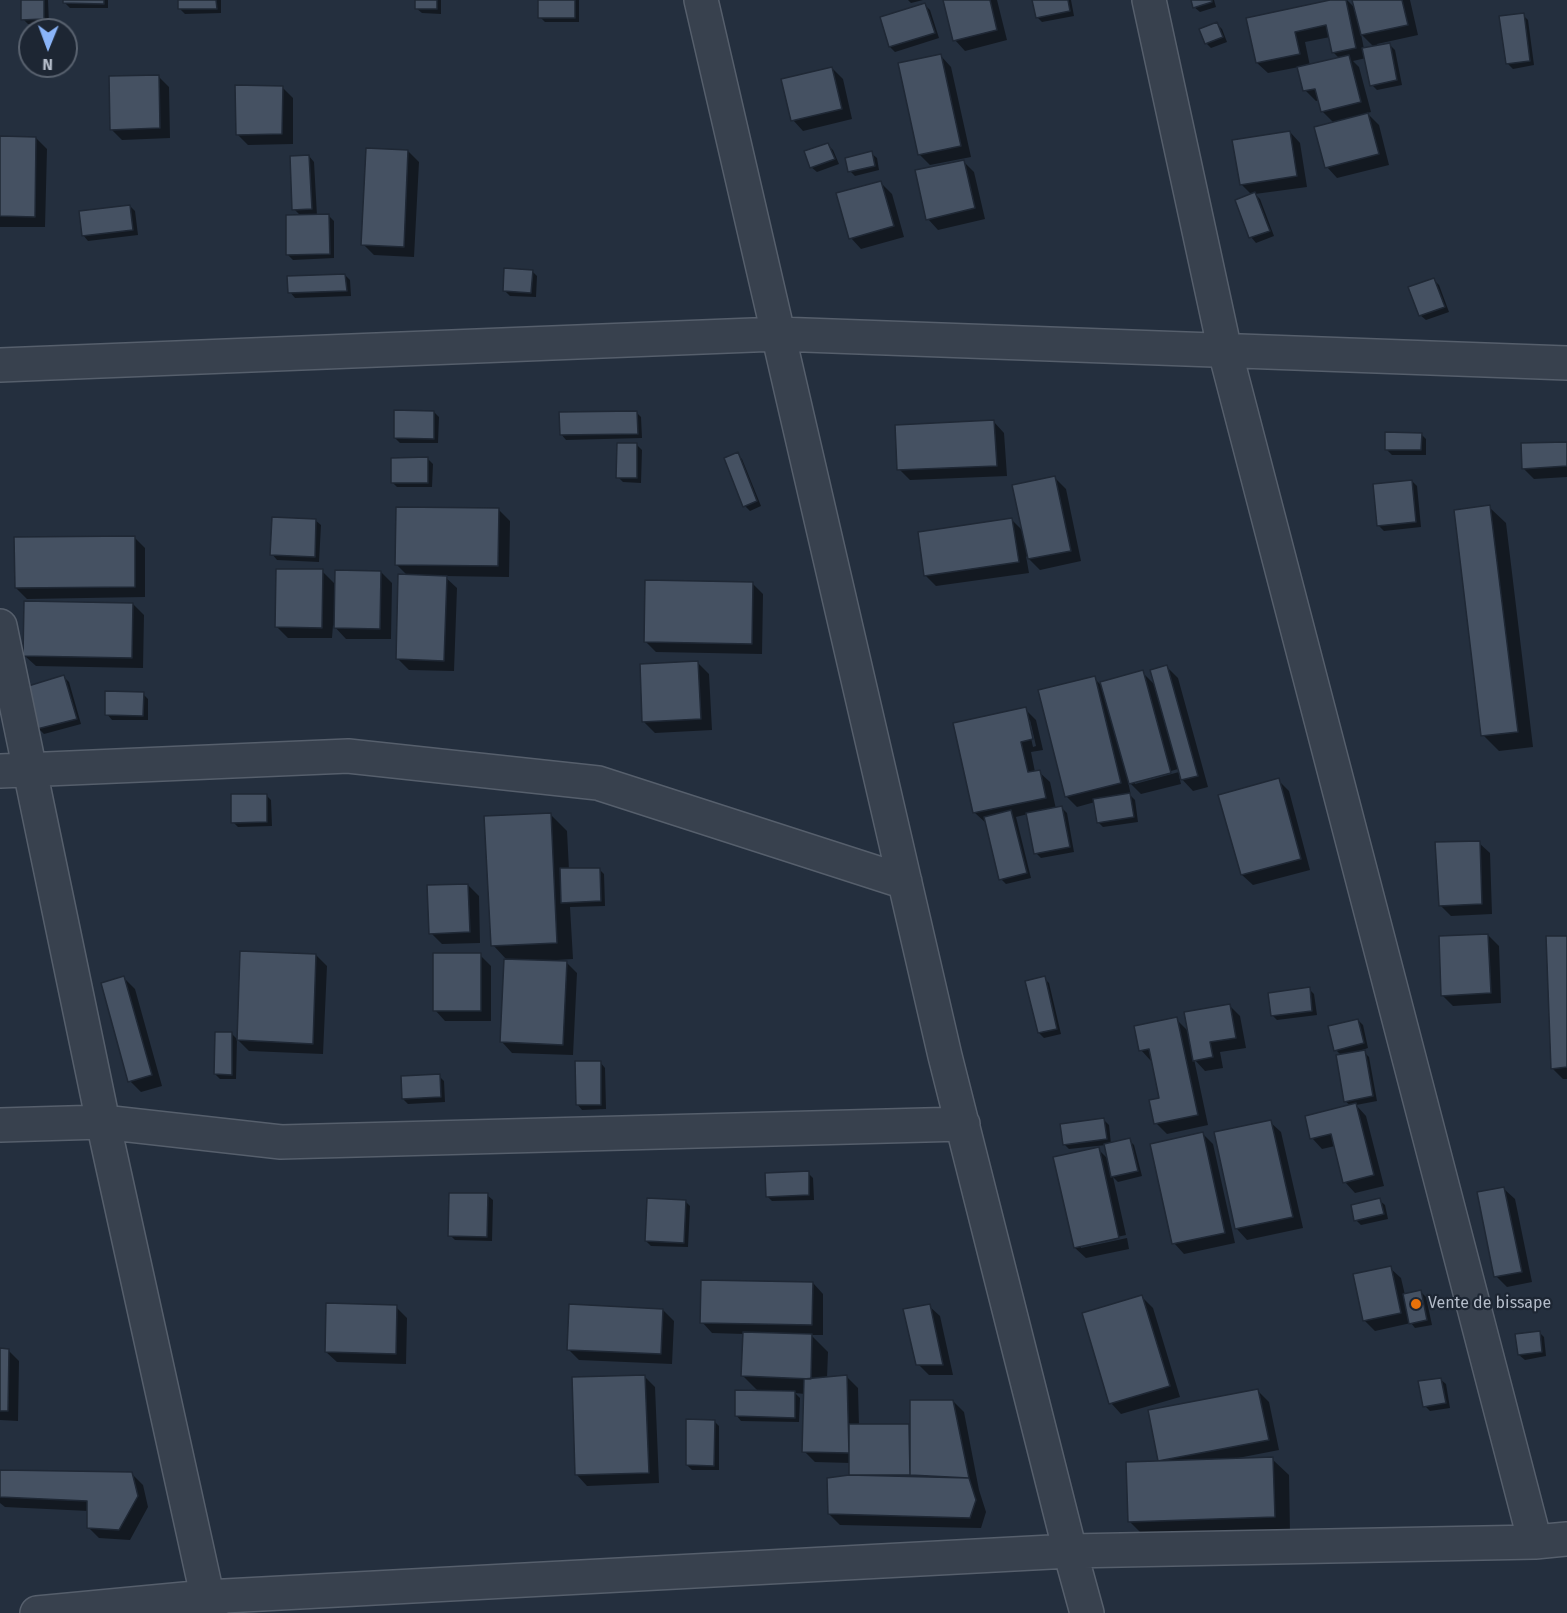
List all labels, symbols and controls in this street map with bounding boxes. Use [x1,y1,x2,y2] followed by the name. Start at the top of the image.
[18,18,78,78] north arrow
[42,55,53,74] text: N
[1428,1294,1551,1314] place label: Vente de bissape
[1409,1297,1423,1311] marker: Vente de bissape

